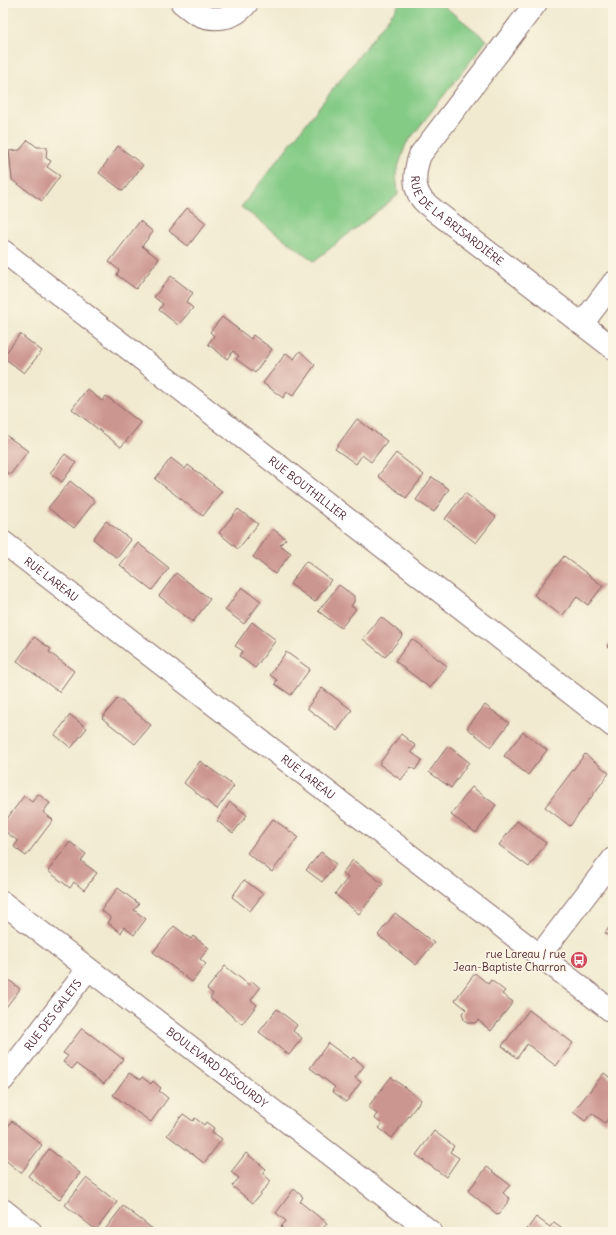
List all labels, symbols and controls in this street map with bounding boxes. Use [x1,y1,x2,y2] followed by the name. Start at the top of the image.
[408,175,506,268] street label: RUE DE LA BRISARDIÈRE
[266,453,350,523] street label: RUE BOUTHILLIER
[21,554,81,605] street label: RUE LAREAU
[278,752,338,802] street label: RUE LAREAU
[453,947,566,974] place label: rue Lareau / rue Jean-Baptiste Charron
[569,950,589,970] bus stop icon: rue Lareau / rue Jean-Baptiste Charron
[21,977,85,1053] street label: RUE DES GALETS
[164,1024,270,1111] street label: BOULEVARD DÉSOURDY

